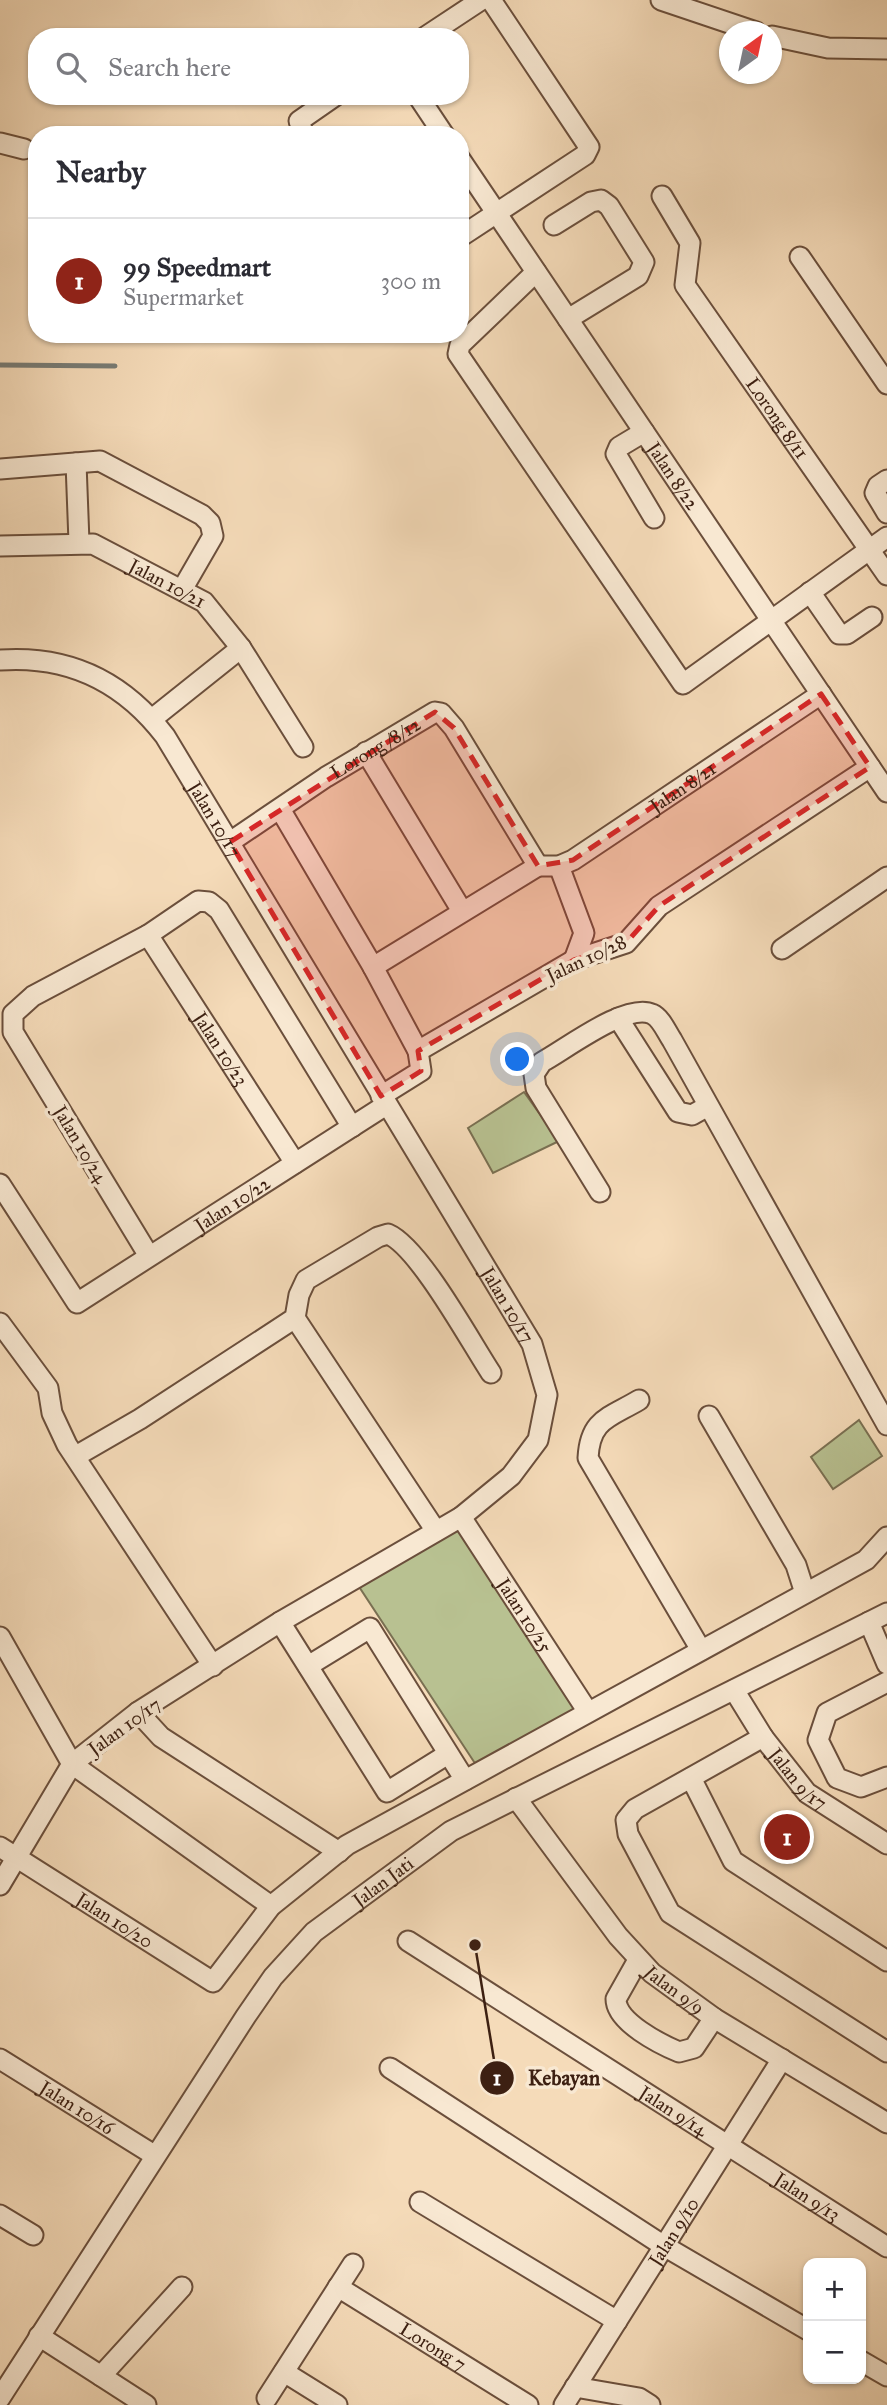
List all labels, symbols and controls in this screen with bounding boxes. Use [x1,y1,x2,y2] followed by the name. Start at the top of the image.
[719,21,782,84] north arrow
[28,28,469,105] search box
[52,48,90,86] icon: search
[108,51,231,83] text: Search here
[56,154,146,190] text: Nearby
[123,251,271,283] text: 99 Speedmart
[74,267,84,295] text: 1
[381,267,441,295] text: 300 m
[123,283,244,311] text: Supermarket
[741,373,813,463] street label: Lorong 8/11
[640,436,705,515] street label: Jalan 8/22
[123,553,209,613] street label: Jalan 10/21
[326,712,425,784] street label: Lorong /8/12
[644,757,720,819] street label: Jalan 8/21
[181,776,246,861] street label: Jalan 10/17
[541,930,630,989] street label: Jalan 10/28
[187,1006,253,1090] street label: Jalan 10/23
[500,1042,534,1076] your location
[47,1100,113,1188] street label: Jalan 10/24
[189,1171,275,1239] street label: Jalan 10/22
[474,1261,539,1347] street label: Jalan 10/17
[490,1572,557,1657] street label: Jalan 10/25
[82,1692,166,1762] street label: Jalan 10/17
[762,1742,831,1815] street label: Jalan 9/17
[764,1811,810,1863] pin: 1
[346,1852,418,1914] street label: Jalan Jati
[70,1886,157,1953] street label: Jalan 10/20
[637,1960,709,2019] street label: Jalan 9/9
[479,2057,615,2099] callout: Kebayan
[493,2065,501,2091] text: 1
[528,2065,601,2091] text: Kebayan
[33,2075,120,2140] street label: Jalan 10/16
[633,2080,712,2141] street label: Jalan 9/14
[768,2166,844,2226] street label: Jalan 9/13
[642,2193,704,2273] street label: Jalan 9/10
[803,2258,866,2384] map controls
[803,2258,866,2321] button: +
[395,2317,470,2376] street label: Lorong 7
[803,2321,866,2384] button: −

